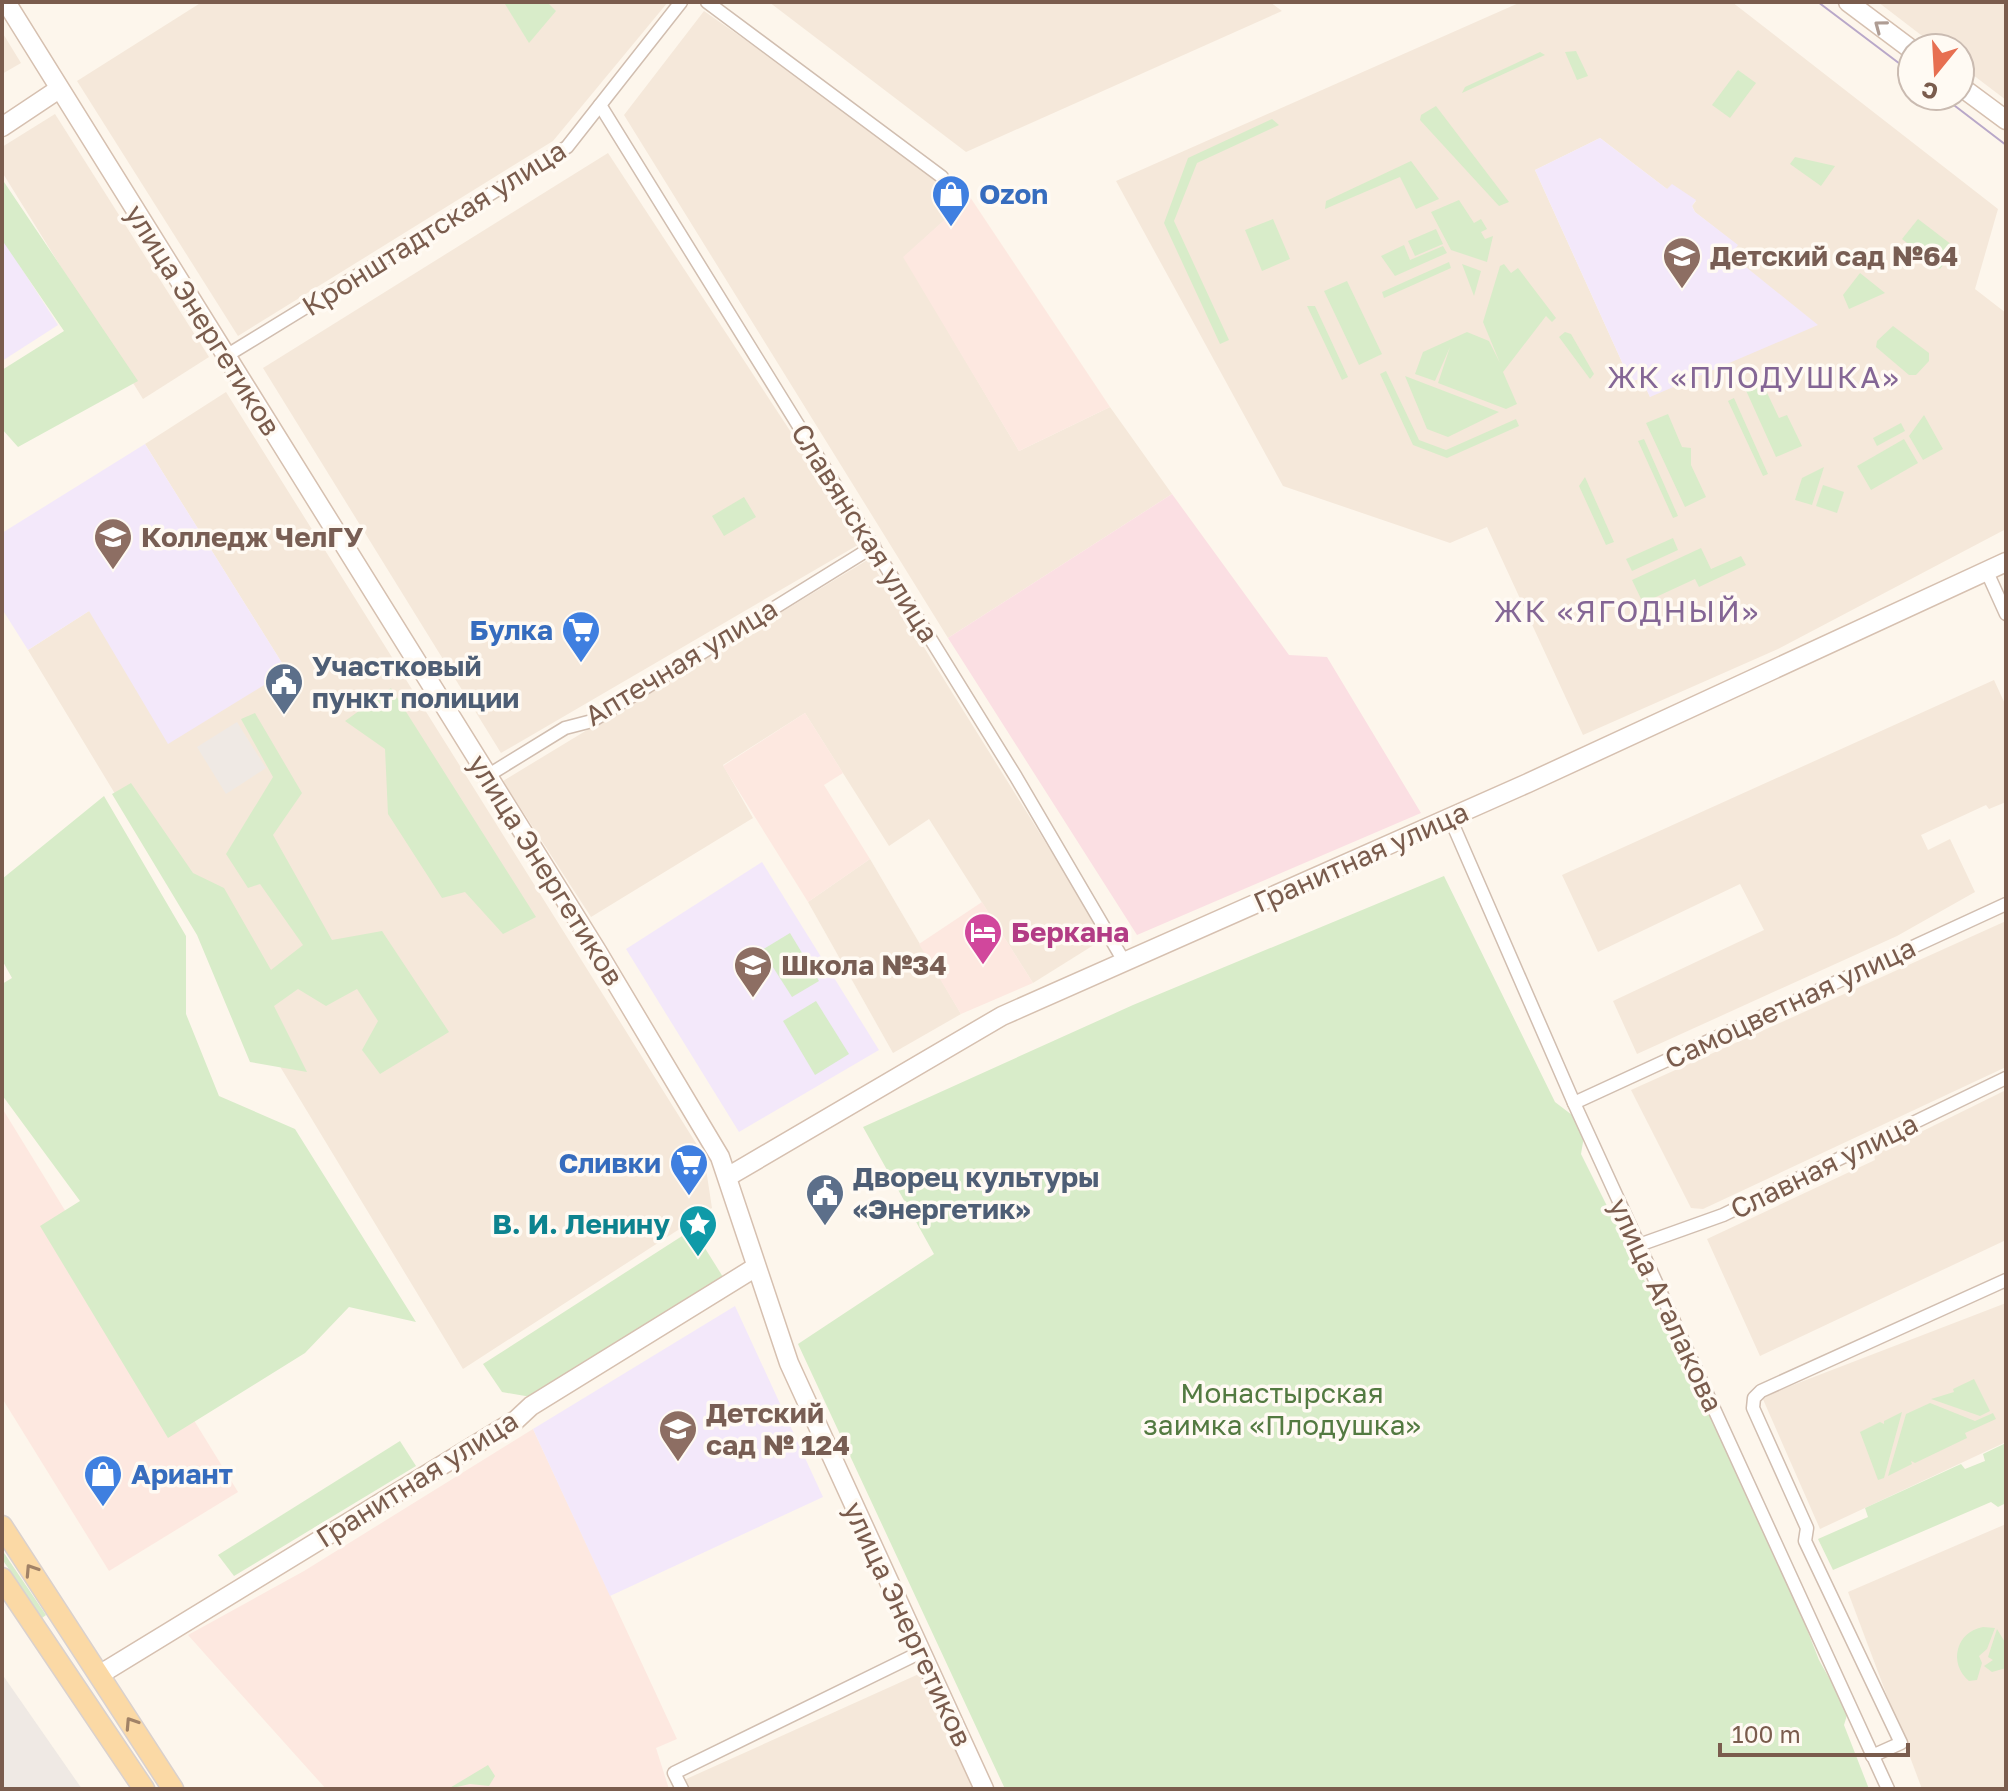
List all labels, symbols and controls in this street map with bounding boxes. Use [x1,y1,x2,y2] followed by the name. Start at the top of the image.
[1874,21,1889,35] one-way arrow
[1896,32,1976,112] north arrow
[1918,76,1941,107] text: С
[296,133,572,322] street label: Кронштадтская улица
[930,173,972,228] shop icon: Ozon
[979,177,1048,210] place label: Ozon
[119,198,288,441] street label: улица Энергетиков
[1661,235,1703,290] school or university icon: Детский сад №64
[1710,239,1958,272] place label: Детский сад №64
[1607,359,1901,395] district label: ЖК «ПЛОДУШКА»
[785,417,946,648] street label: Славянская улица
[92,516,134,571] school or university icon: Колледж ЧелГУ
[141,520,363,553] place label: Колледж ЧелГУ
[579,591,783,732] street label: Аптечная улица
[1494,593,1760,629] district label: ЖК «ЯГОДНЫЙ»
[560,609,602,664] supermarket icon: Булка
[470,613,553,646] place label: Булка
[312,649,519,714] place label: Участковый пункт полиции
[263,661,305,716] public building icon: Участковый пункт полиции
[462,748,631,991] street label: улица Энергетиков
[1248,794,1473,919] street label: Гранитная улица
[962,911,1004,966] hotel icon: Беркана
[1011,915,1129,948] place label: Беркана
[1659,930,1920,1075] street label: Самоцветная улица
[732,944,774,999] school or university icon: Школа №34
[781,948,947,981] place label: Школа №34
[1725,1106,1923,1225] street label: Славная улица
[668,1142,710,1197] supermarket icon: Сливки
[558,1146,661,1179] place label: Сливки
[853,1160,1099,1225] place label: Дворец культуры «Энергетик»
[804,1172,846,1227] public building icon: Дворец культуры «Энергетик»
[1602,1193,1730,1417] street label: улица Агалакова
[677,1203,719,1258] place icon: В. И. Ленину
[492,1207,670,1240] place label: В. И. Ленину
[1143,1376,1421,1441] park label: Монастырская заимка «Плодушка»
[706,1396,850,1461] place label: Детский сад № 124
[310,1403,524,1554] street label: Гранитная улица
[657,1408,699,1463] school or university icon: Детский сад № 124
[82,1453,124,1508] shop icon: Ариант
[131,1457,233,1490] place label: Ариант
[837,1496,980,1751] street label: улица Энергетиков
[25,1565,40,1579] one-way arrow
[1720,1707,1908,1757] scale bar
[126,1718,141,1732] one-way arrow
[1732,1719,1801,1748] text: 100 m

